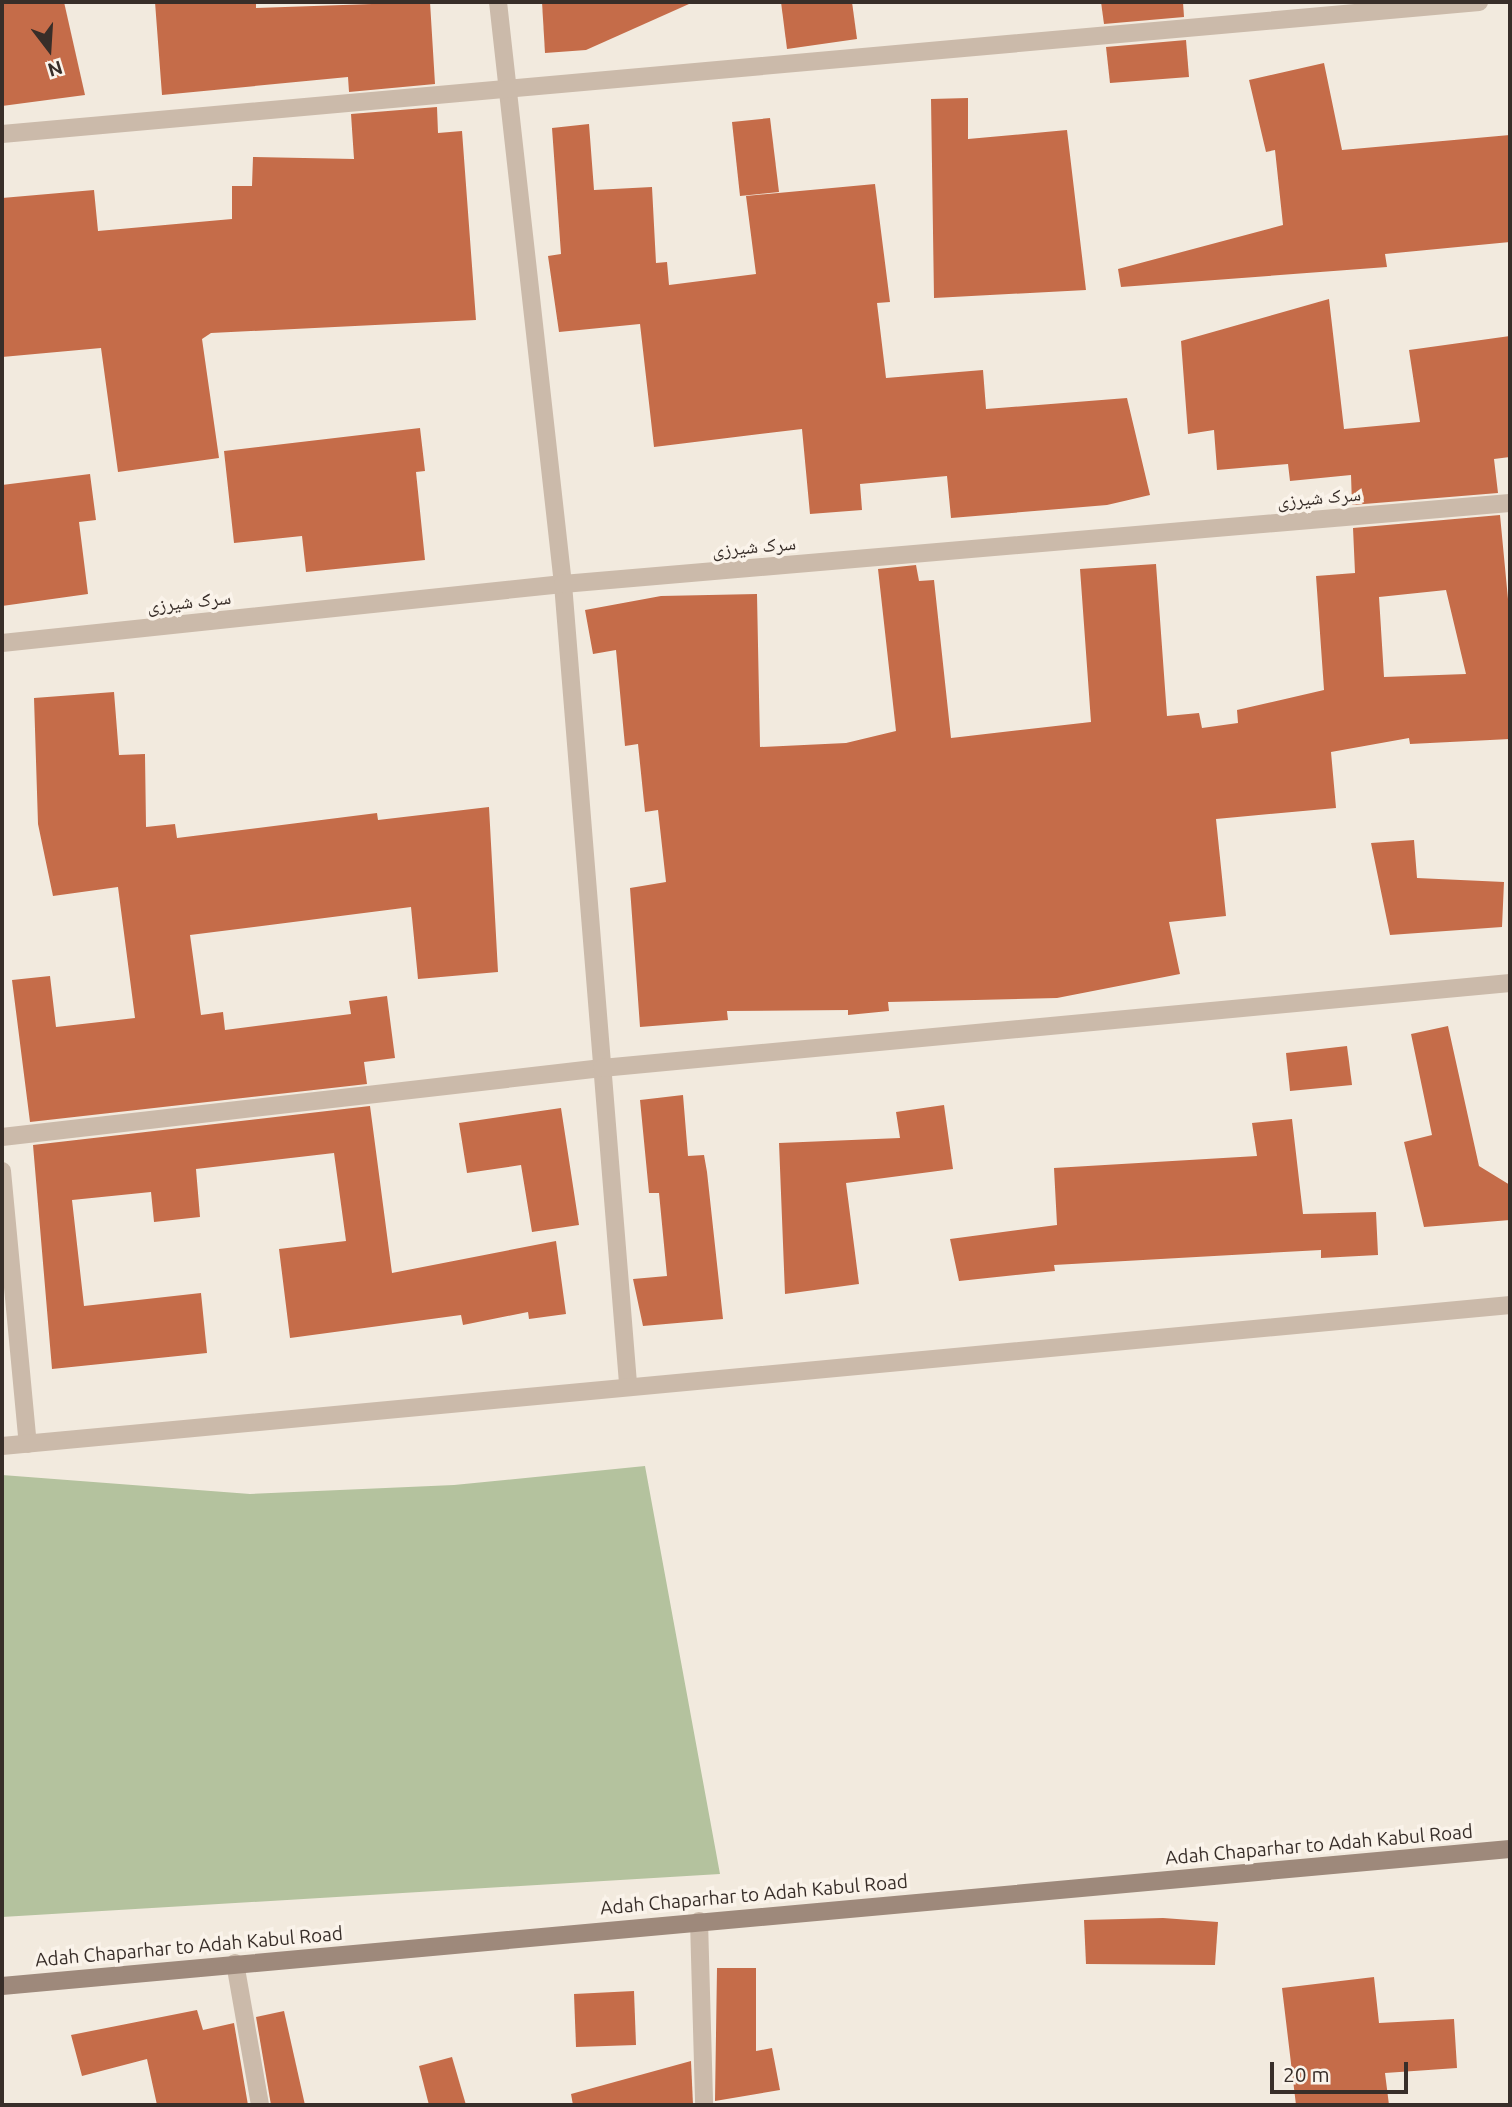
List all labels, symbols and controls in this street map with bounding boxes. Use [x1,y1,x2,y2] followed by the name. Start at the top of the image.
[14,14,84,84] north arrow
[45,56,65,82] text: N
[1276,483,1362,513] street label: سرک شیرزی
[711,532,797,562] street label: سرک شیرزی
[146,586,232,618] street label: سرک شیرزی
[1164,1820,1474,1870] street label: Adah Chaparhar to Adah Kabul Road
[599,1870,909,1920] street label: Adah Chaparhar to Adah Kabul Road
[34,1922,344,1972] street label: Adah Chaparhar to Adah Kabul Road
[1274,2048,1412,2092] scale bar
[1283,2062,1330,2086] text: 20 m

